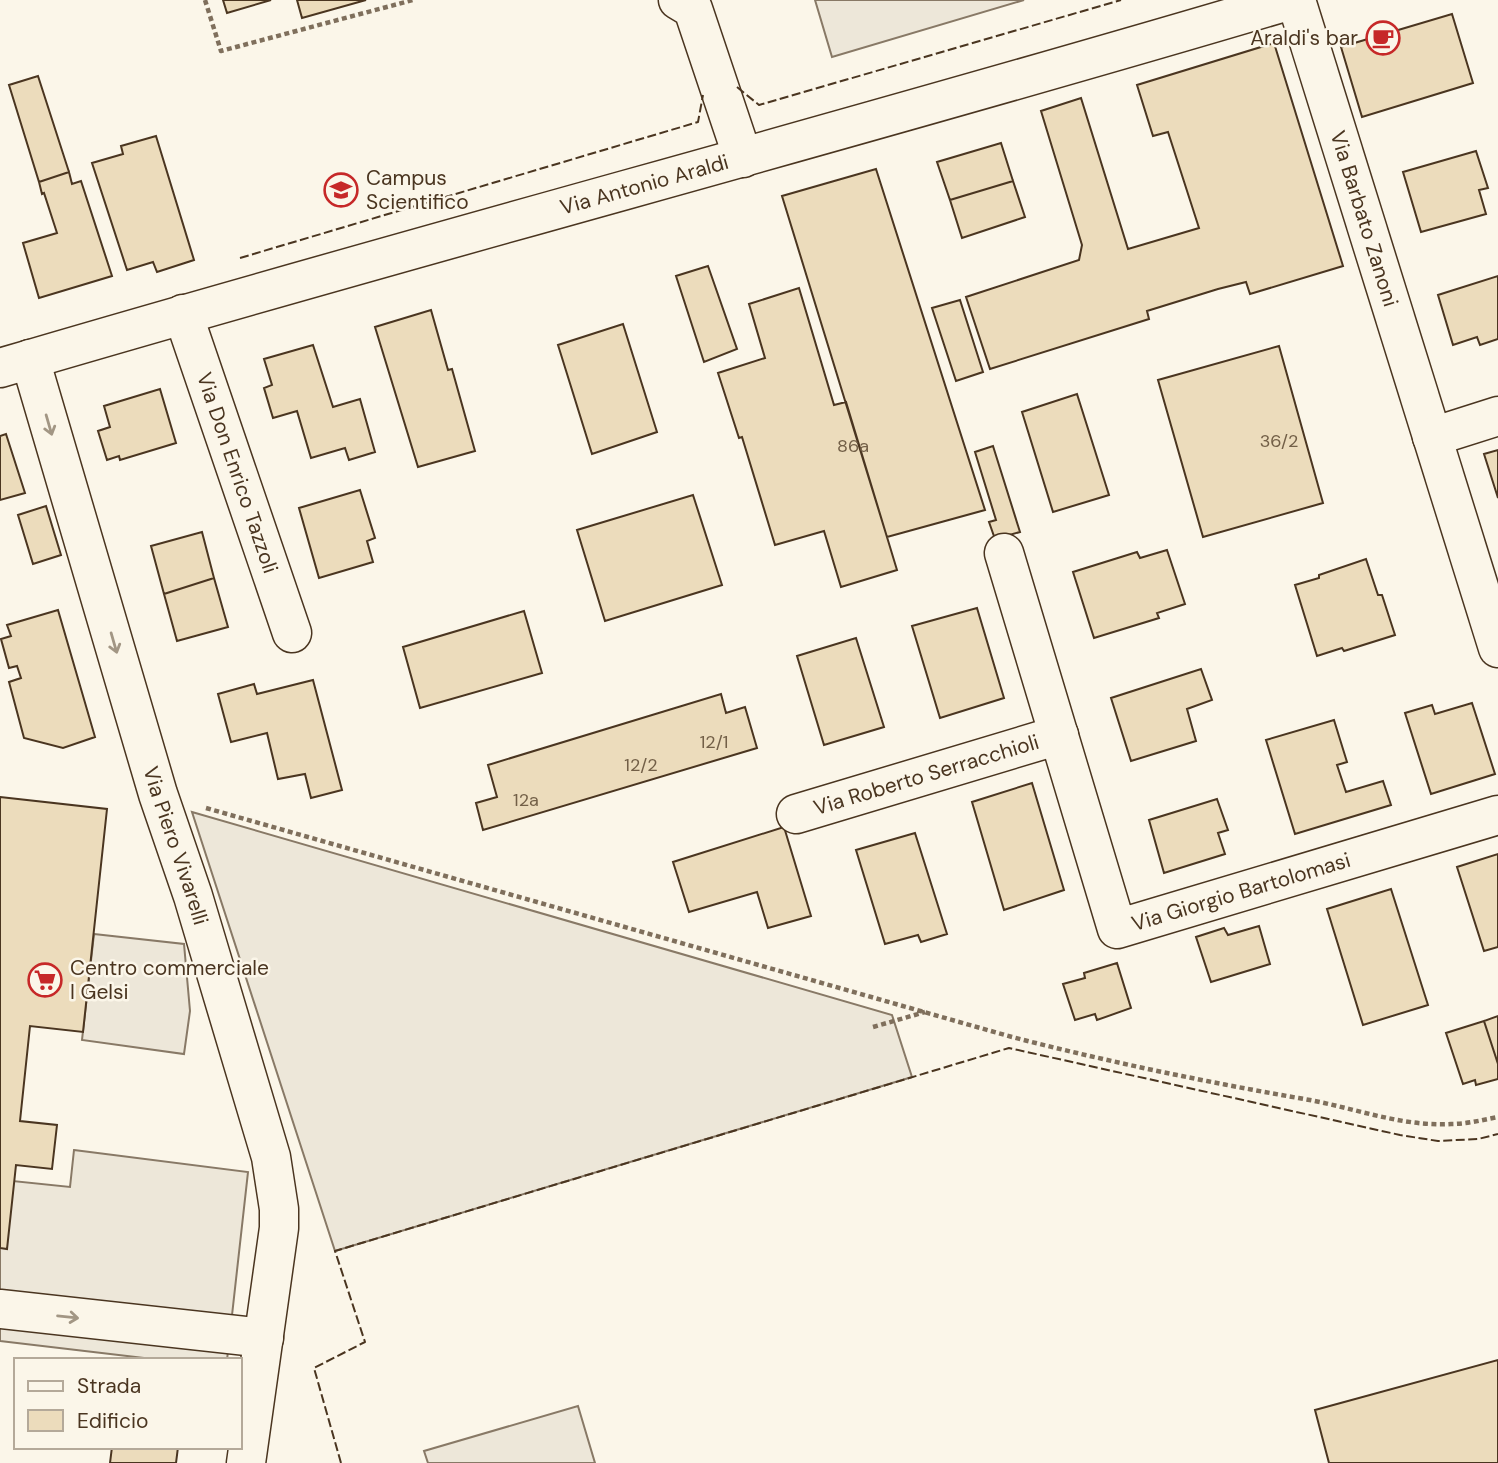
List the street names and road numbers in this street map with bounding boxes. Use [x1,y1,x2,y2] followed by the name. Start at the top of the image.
[1324,127,1405,310] street label: Via Barbato Zanoni
[557,148,732,222] street label: Via Antonio Araldi
[190,369,285,577] street label: Via Don Enrico Tazzoli
[810,728,1042,822] street label: Via Roberto Serracchioli
[137,763,215,928] street label: Via Piero Vivarelli
[1128,846,1354,938] street label: Via Giorgio Bartolomasi

